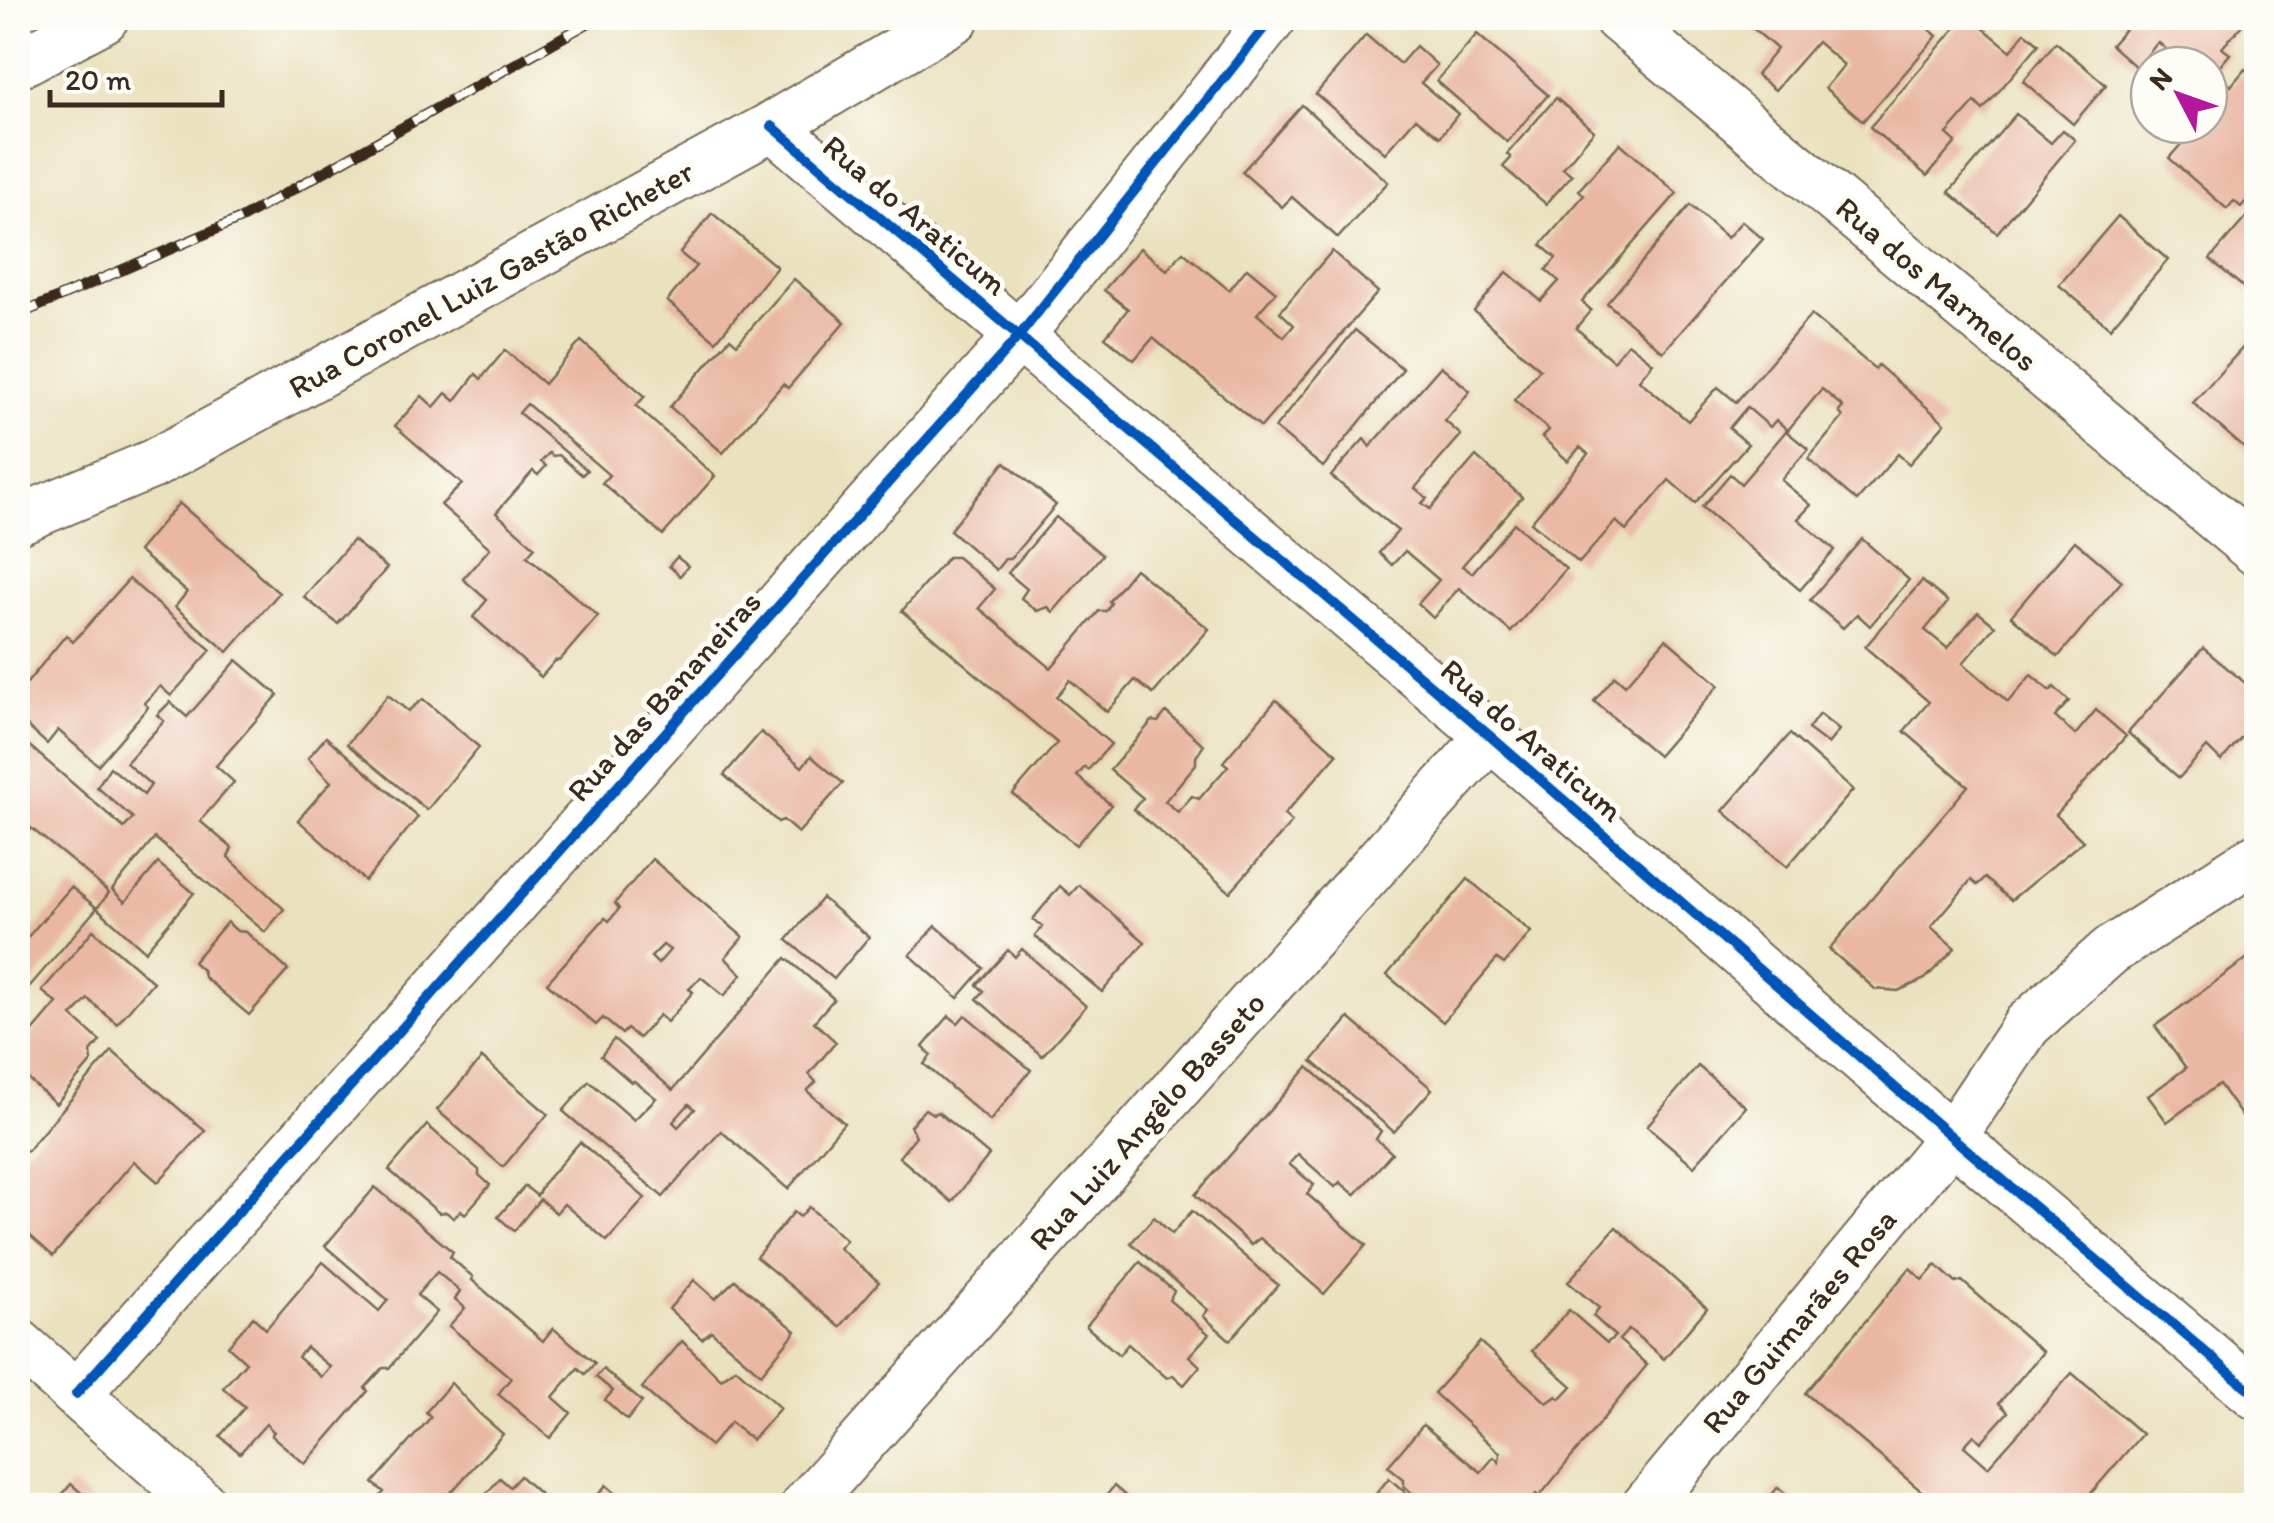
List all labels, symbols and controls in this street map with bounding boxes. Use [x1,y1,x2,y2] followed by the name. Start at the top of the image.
[50,45,222,107] scale bar
[2129,45,2229,145] north arrow
[2141,60,2179,97] text: N
[65,61,131,98] text: 20 m
[815,127,1015,303] street label: Rua do Araticum
[282,151,700,406] street label: Rua Coronel Luiz Gastão Richeter
[1828,189,2046,379] street label: Rua dos Marmelos
[559,583,769,809] street label: Rua das Bananeiras
[1433,651,1631,830] street label: Rua do Araticum
[1021,984,1273,1258] street label: Rua Luiz Angêlo Basseto
[1694,1201,1904,1441] street label: Rua Guimarães Rosa

